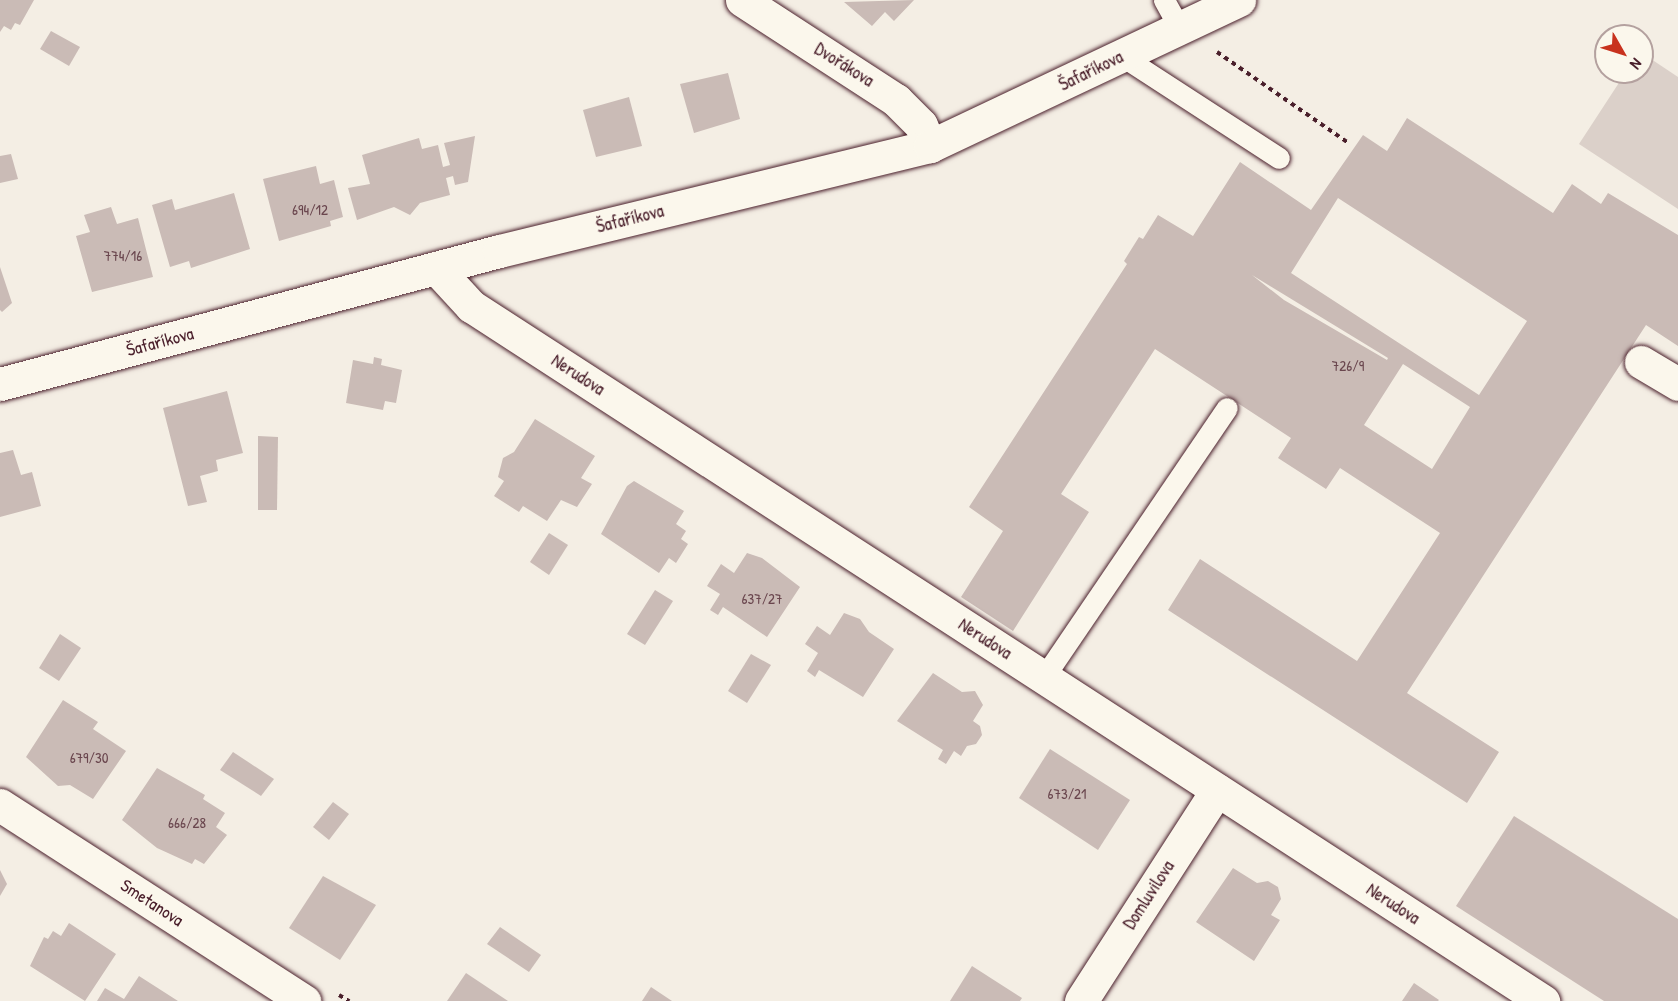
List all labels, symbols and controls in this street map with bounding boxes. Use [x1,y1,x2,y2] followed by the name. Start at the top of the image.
[1594,24,1654,84] north arrow
[810,38,878,92] street label: Dvořákova
[1055,46,1127,96] street label: Šafaříkova
[1625,54,1648,74] text: N
[594,200,666,238] street label: Šafaříkova
[292,201,328,219] house number: 694/12
[104,247,142,265] house number: 774/16
[124,323,196,361] street label: Šafaříkova
[547,350,609,400] street label: Nerudova
[1332,357,1364,375] house number: 726/9
[742,590,782,608] house number: 637/27
[954,614,1016,664] street label: Nerudova
[70,749,108,767] house number: 679/30
[1048,785,1086,803] house number: 673/21
[168,814,206,832] house number: 666/28
[1119,857,1179,933] street label: Domluvilova
[117,875,187,931] street label: Smetanova
[1362,879,1424,929] street label: Nerudova

